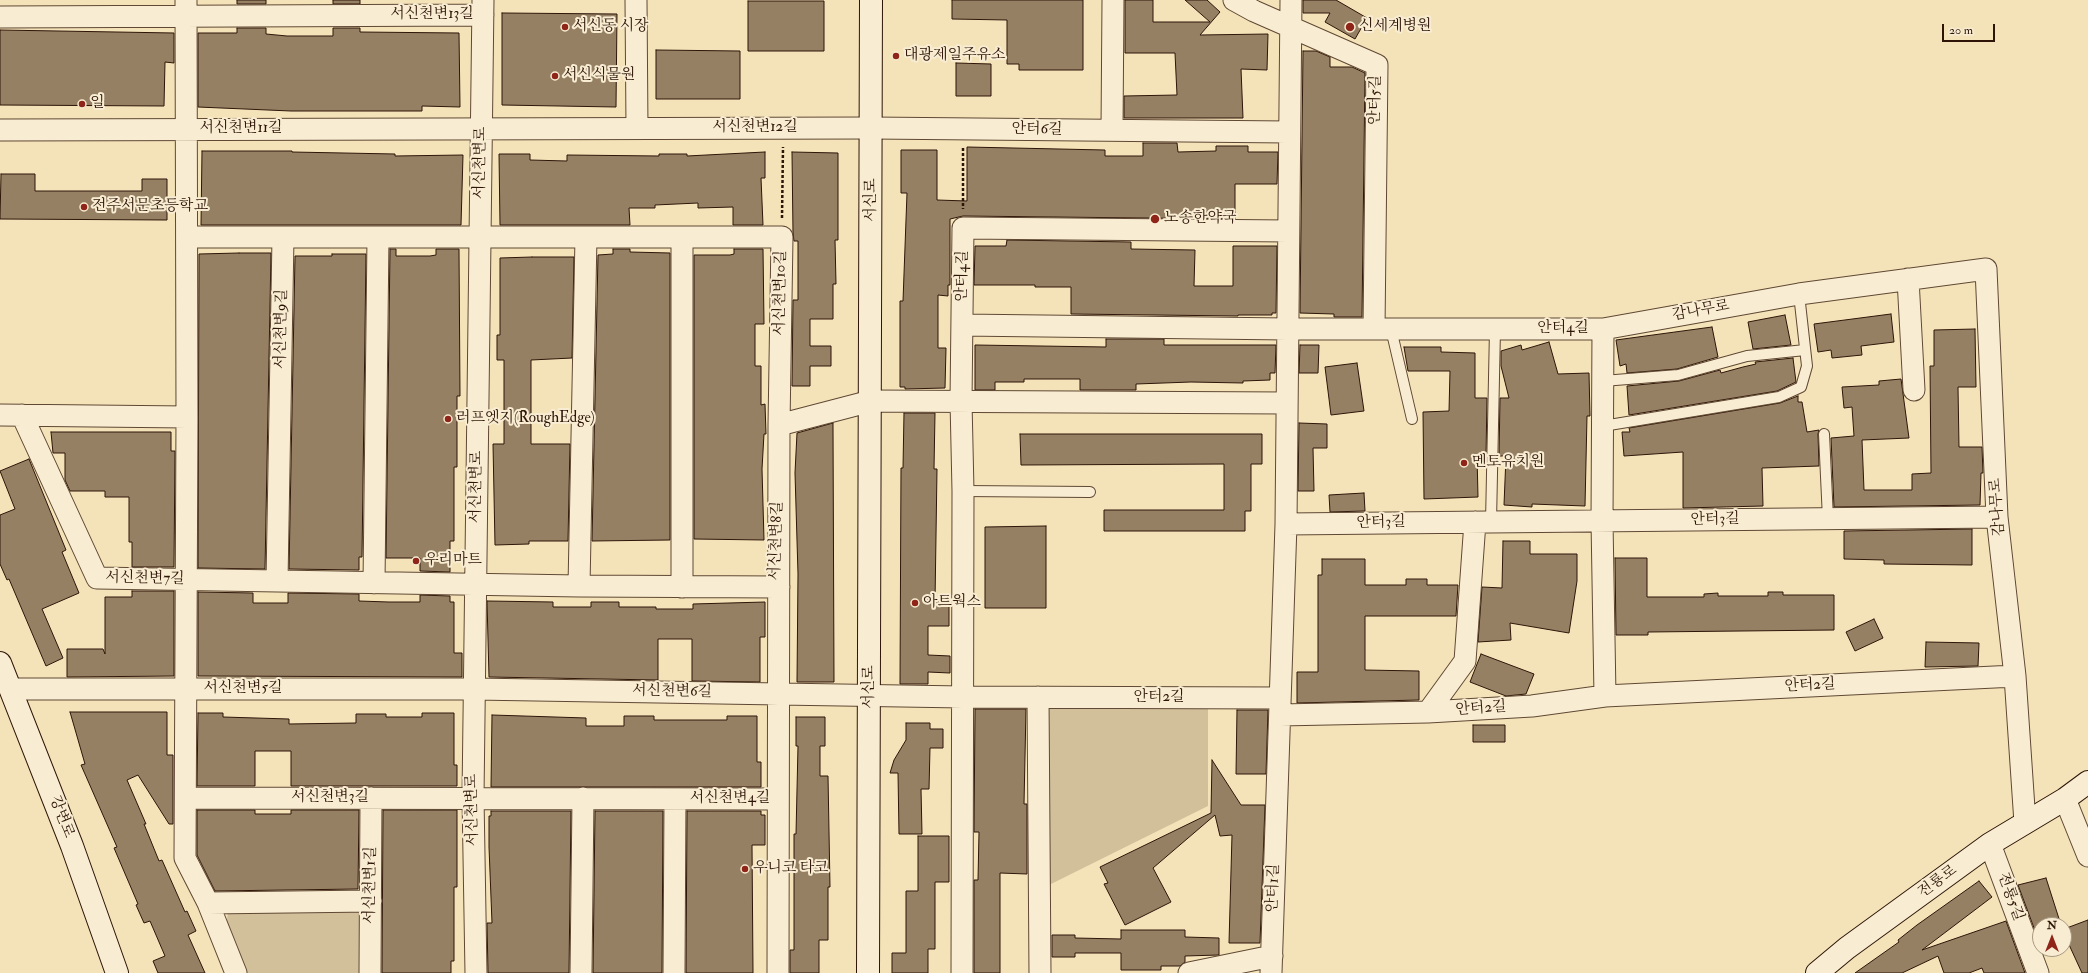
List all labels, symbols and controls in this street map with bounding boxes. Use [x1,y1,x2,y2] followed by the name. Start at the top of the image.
[390,6,474,24] street label: 서신천변13길
[1944,16,1997,42] scale bar
[573,18,649,36] place label: 서신동 시장
[1359,18,1431,36] place label: 신세계병원
[1344,21,1356,33] marker: 신세계병원
[560,22,570,32] marker: 서신동 시장
[1949,23,1973,38] text: 20 m
[904,47,1005,65] place label: 대광제일주유소
[891,51,901,61] marker: 대광제일주유소
[563,67,635,85] place label: 서신식물원
[550,71,560,81] marker: 서신식물원
[1367,75,1385,125] street label: 안터5길
[90,95,104,113] place label: 일
[77,99,87,109] marker: 일
[712,119,798,137] street label: 서신천변12길
[199,120,283,138] street label: 서신천변11길
[1011,121,1063,139] street label: 안터6길
[471,127,491,199] street label: 서신천변로
[863,178,881,222] street label: 서신로
[92,198,208,216] place label: 전주서문초등학교
[79,202,89,212] marker: 전주서문초등학교
[1164,210,1236,228] place label: 노송한약국
[1149,213,1161,225] marker: 노송한약국
[771,250,791,336] street label: 서신천변10길
[954,250,972,302] street label: 안터4길
[272,289,292,369] street label: 서신천변9길
[1671,297,1731,325] street label: 감나무로
[1537,320,1589,338] street label: 안터4길
[456,410,595,428] place label: 러프엣지(RoughEdge)
[443,414,453,424] marker: 러프엣지(RoughEdge)
[467,451,487,523] street label: 서신천변로
[1472,454,1544,472] place label: 멘토유치원
[1459,458,1469,468] marker: 멘토유치원
[1987,477,2009,537] street label: 감나무로
[767,501,787,581] street label: 서신천변8길
[1690,511,1740,529] street label: 안터3길
[1356,514,1406,532] street label: 안터3길
[424,552,482,570] place label: 우리마트
[411,556,421,566] marker: 우리마트
[105,569,185,589] street label: 서신천변7길
[923,594,981,612] place label: 아트웍스
[910,598,920,608] marker: 아트웍스
[861,665,879,709] street label: 서신로
[1784,676,1836,696] street label: 안터2길
[203,680,283,698] street label: 서신천변5길
[632,682,712,702] street label: 서신천변6길
[1133,689,1185,707] street label: 안터2길
[1455,698,1507,720] street label: 안터2길
[463,774,483,846] street label: 서신천변로
[291,789,369,807] street label: 서신천변3길
[690,790,770,808] street label: 서신천변4길
[45,793,77,841] street label: 강변로
[361,846,381,924] street label: 서신천변1길
[753,860,829,878] place label: 우니코 타코
[1915,862,1961,902] street label: 전룡로
[1264,863,1284,913] street label: 안터1길
[740,864,750,874] marker: 우니코 타코
[1993,870,2027,924] street label: 전룡5길
[2032,917,2072,957] north arrow
[2047,919,2057,932] text: N

